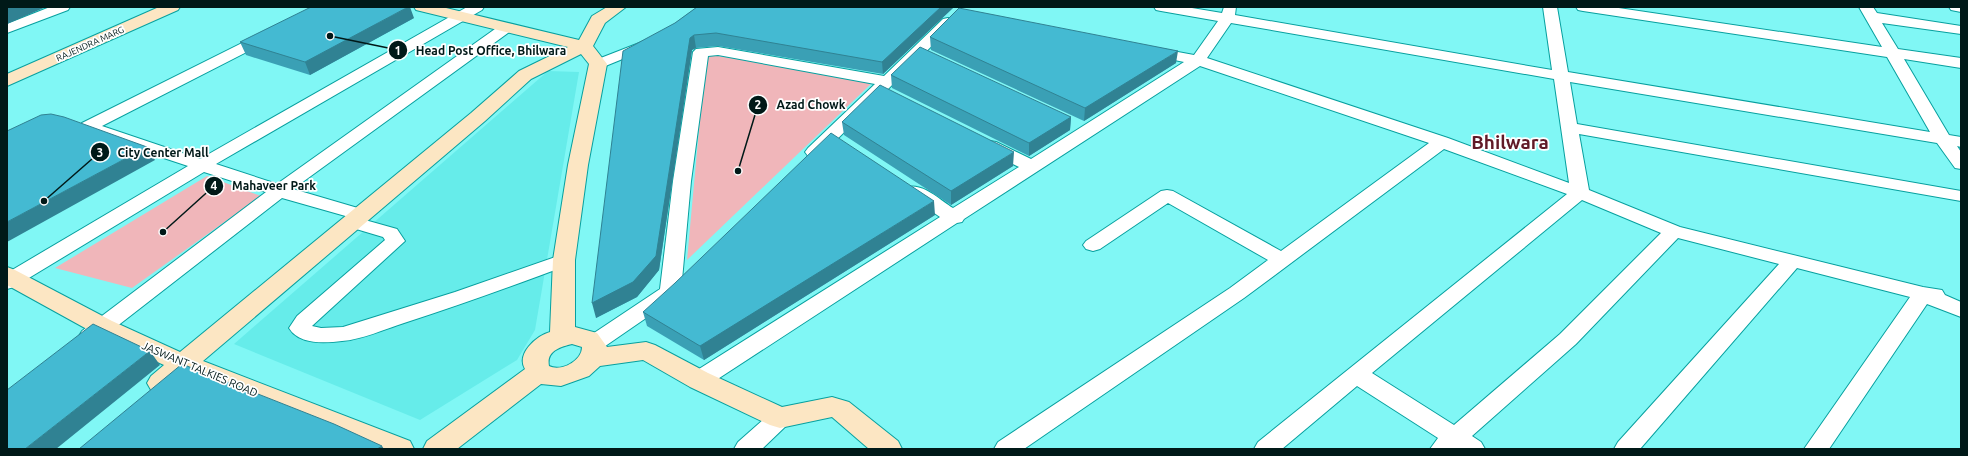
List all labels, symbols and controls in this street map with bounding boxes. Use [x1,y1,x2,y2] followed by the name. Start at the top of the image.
[55,25,125,63] street label: RAJENDRA MARG
[388,38,575,62] callout: Head Post Office, Bhilwara
[395,44,401,57] text: 1
[416,44,566,57] text: Head Post Office, Bhilwara
[748,93,853,117] callout: Azad Chowk
[755,98,762,111] text: 2
[777,98,846,111] text: Azad Chowk
[1471,131,1549,153] district label: Bhilwara
[90,140,217,164] callout: City Center Mall
[97,146,103,159] text: 3
[117,146,209,159] text: City Center Mall
[204,174,324,198] callout: Mahaveer Park
[211,179,218,192] text: 4
[232,179,316,192] text: Mahaveer Park
[140,339,260,399] street label: JASWANT TALKIES ROAD

